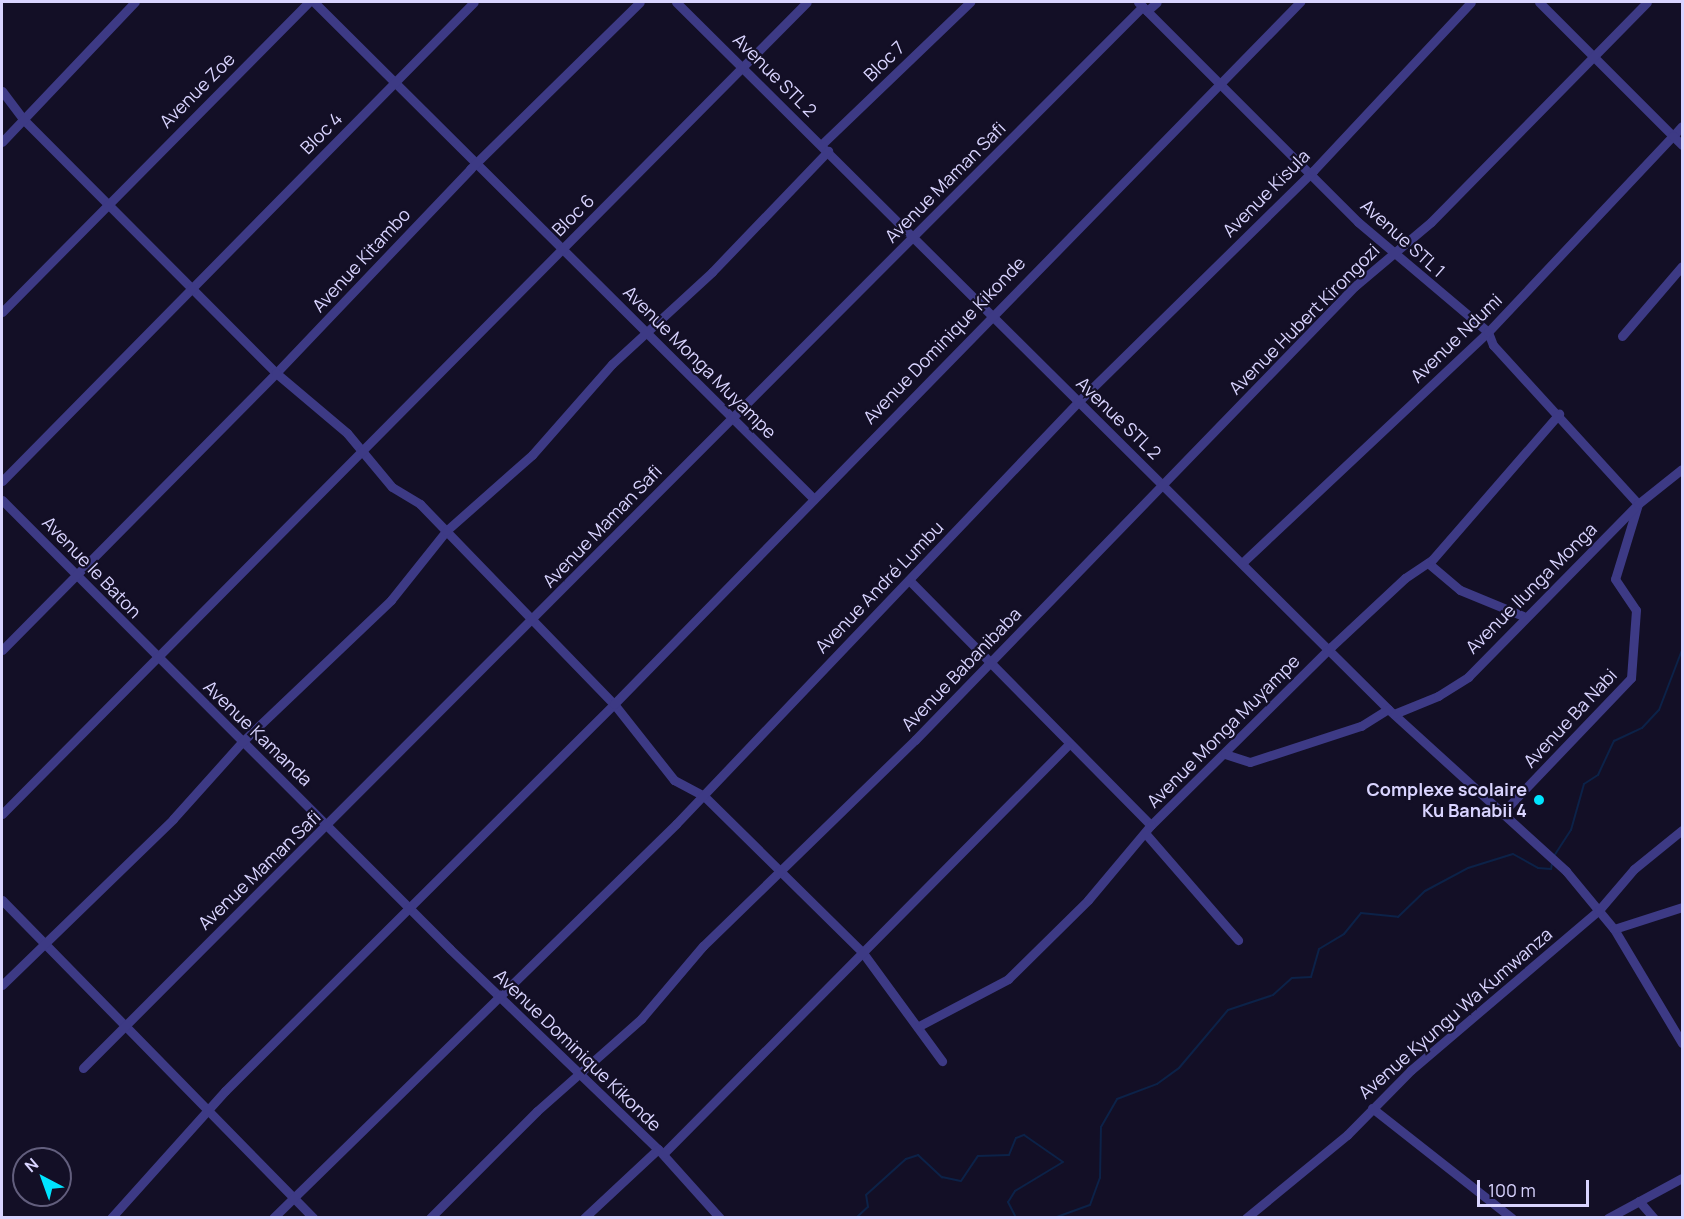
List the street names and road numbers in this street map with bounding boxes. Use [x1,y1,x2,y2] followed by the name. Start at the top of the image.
[728,28,822,122] street label: Avenue STL 2
[859,36,909,86] street label: Bloc 7
[155,48,239,132] street label: Avenue Zoe
[296,108,346,158] street label: Bloc 4
[880,117,1010,247] street label: Avenue Maman Safi
[1218,145,1314,241] street label: Avenue Kisula
[547,189,599,241] street label: Bloc 6
[1356,194,1450,282] street label: Avenue STL 1
[307,204,415,316] street label: Avenue Kitambo
[1224,239,1384,399] street label: Avenue Hubert Kirongozi
[858,252,1030,428] street label: Avenue Dominique Kikonde
[619,281,781,443] street label: Avenue Monga Muyampe
[1406,289,1506,387] street label: Avenue Ndumi
[1072,372,1166,464] street label: Avenue STL 2
[538,460,666,592] street label: Avenue Maman Safi
[38,512,146,622] street label: Avenue le Baton
[810,517,948,657] street label: Avenue André Lumbu
[1461,518,1601,658] street label: Avenue Ilunga Monga
[897,603,1025,735] street label: Avenue Babanibaba
[1142,650,1304,812] street label: Avenue Monga Muyampe
[1519,664,1621,772] street label: Avenue Ba Nabi
[199,676,317,790] street label: Avenue Kamanda
[193,806,325,934] street label: Avenue Maman Safi
[1354,923,1556,1103] street label: Avenue Kyungu Wa Kumwanza
[490,964,666,1136] street label: Avenue Dominique Kikonde

